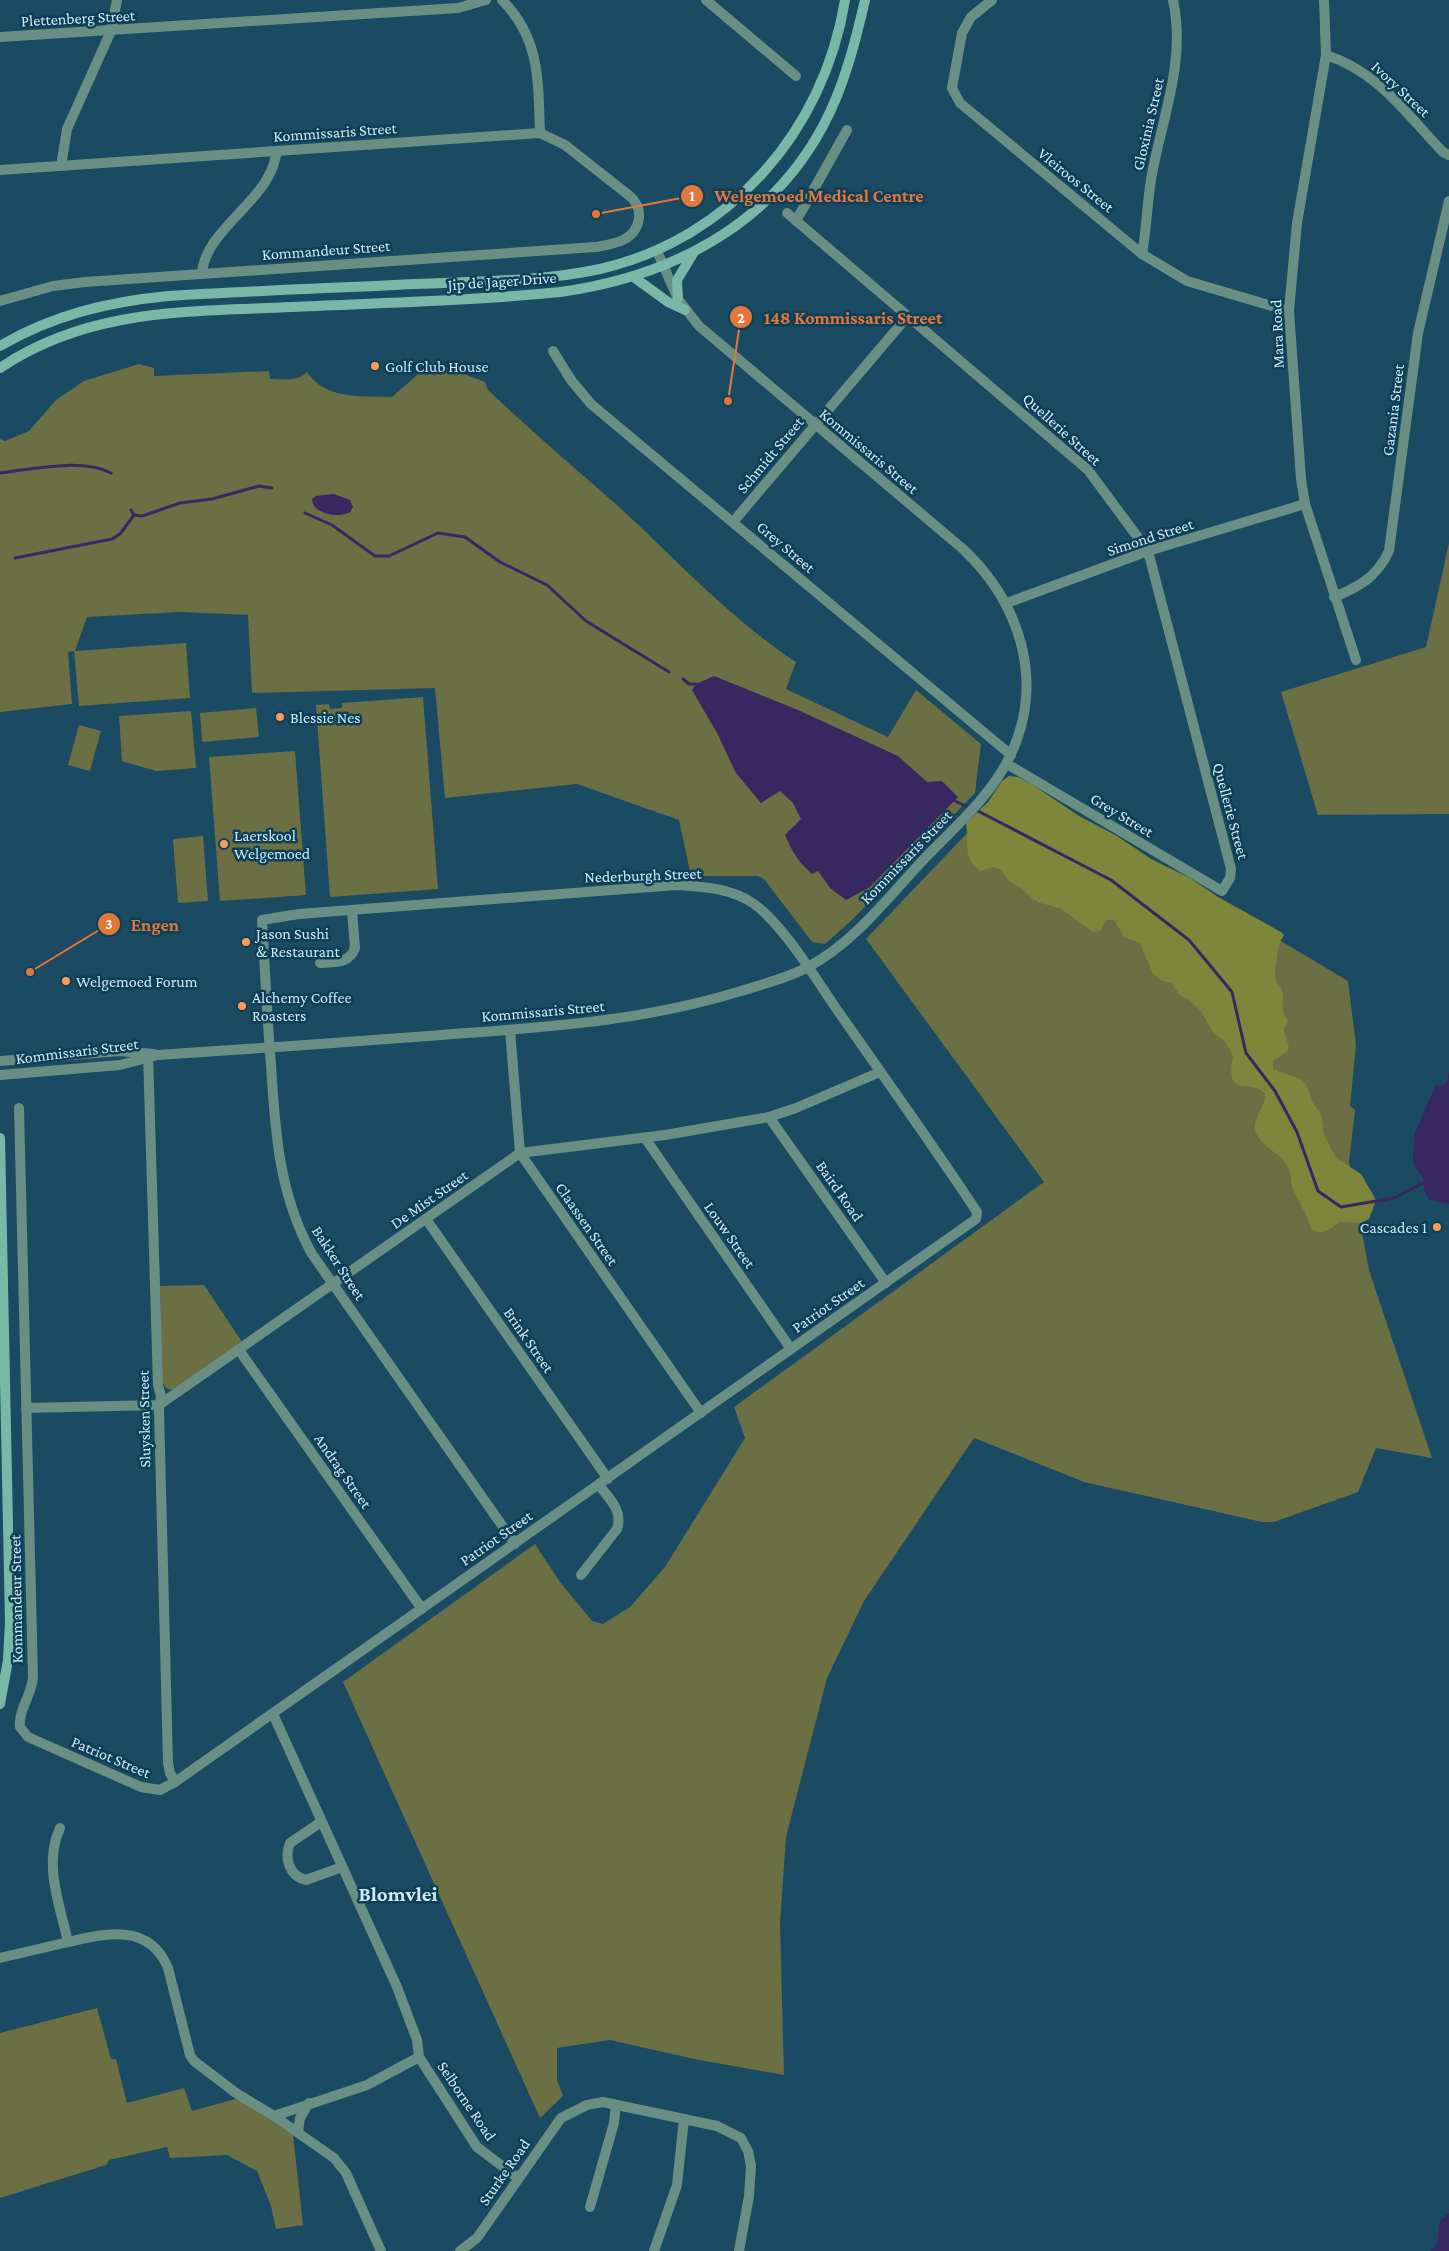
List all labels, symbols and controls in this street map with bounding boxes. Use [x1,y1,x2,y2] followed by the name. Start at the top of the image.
[21,6,136,30] street label: Plettenberg Street
[1368,58,1434,122] street label: Ivory Street
[1129,75,1167,172] street label: Gloxinia Street
[273,119,398,145] street label: Kommissaris Street
[1035,144,1118,216] street label: Vleiroos Street
[679,180,934,213] callout: Welgemoed Medical Centre
[713,186,924,206] text: Welgemoed Medical Centre
[689,188,695,204] text: 1
[261,237,392,263] street label: Kommandeur Street
[445,269,557,294] street label: Jip de Jager Drive
[1267,299,1287,369] street label: Mara Road
[728,301,952,334] callout: 148 Kommissaris Street
[764,308,943,328] text: 148 Kommissaris Street
[737,310,745,326] text: 2
[385,358,489,375] place label: Golf Club House
[369,360,381,372] marker: Golf Club House
[1379,362,1407,457] street label: Gazania Street
[1020,390,1105,469] street label: Quellerie Street
[816,405,922,498] street label: Kommissaris Street
[733,413,807,496] street label: Schmidt Street
[1105,515,1196,559] street label: Simond Street
[753,518,819,577] street label: Grey Street
[290,709,361,726] place label: Blessie Nes
[274,711,286,723] marker: Blessie Nes
[1210,761,1252,862] street label: Quellerie Street
[1087,790,1157,842] street label: Grey Street
[857,806,955,907] street label: Kommissaris Street
[234,827,311,863] place label: Laerskool Welgemoed
[218,838,230,850] marker: Laerskool Welgemoed
[584,864,703,887] street label: Nederburgh Street
[96,908,190,941] callout: Engen
[131,915,180,935] text: Engen
[105,916,113,932] text: 3
[254,925,341,960] place label: Jason Sushi & Restaurant
[240,936,252,948] marker: Jason Sushi & Restaurant
[76,973,198,991] place label: Welgemoed Forum
[60,975,72,987] marker: Welgemoed Forum
[252,989,351,1024] place label: Alchemy Coffee Roasters
[481,997,606,1025] street label: Kommissaris Street
[236,1000,248,1012] marker: Alchemy Coffee Roasters
[15,1035,140,1067] street label: Kommissaris Street
[813,1158,867,1225] street label: Baird Road
[387,1166,471,1232] street label: De Mist Street
[552,1179,622,1269] street label: Claassen Street
[701,1199,759,1272] street label: Louw Street
[1360,1219,1427,1236] place label: Cascades 1
[1431,1221,1443,1233] marker: Cascades 1
[309,1223,370,1304] street label: Bakker Street
[789,1274,868,1336] street label: Patriot Street
[500,1304,558,1376] street label: Brink Street
[135,1369,154,1468] street label: Sluysken Street
[310,1430,375,1513] street label: Andrag Street
[457,1507,536,1569] street label: Patriot Street
[6,1534,26,1664] street label: Kommandeur Street
[69,1733,154,1782] street label: Patriot Street
[358,1882,438,1906] district label: Blomvlei
[434,2058,500,2144] street label: Selborne Road
[475,2135,533,2208] street label: Sturke Road

